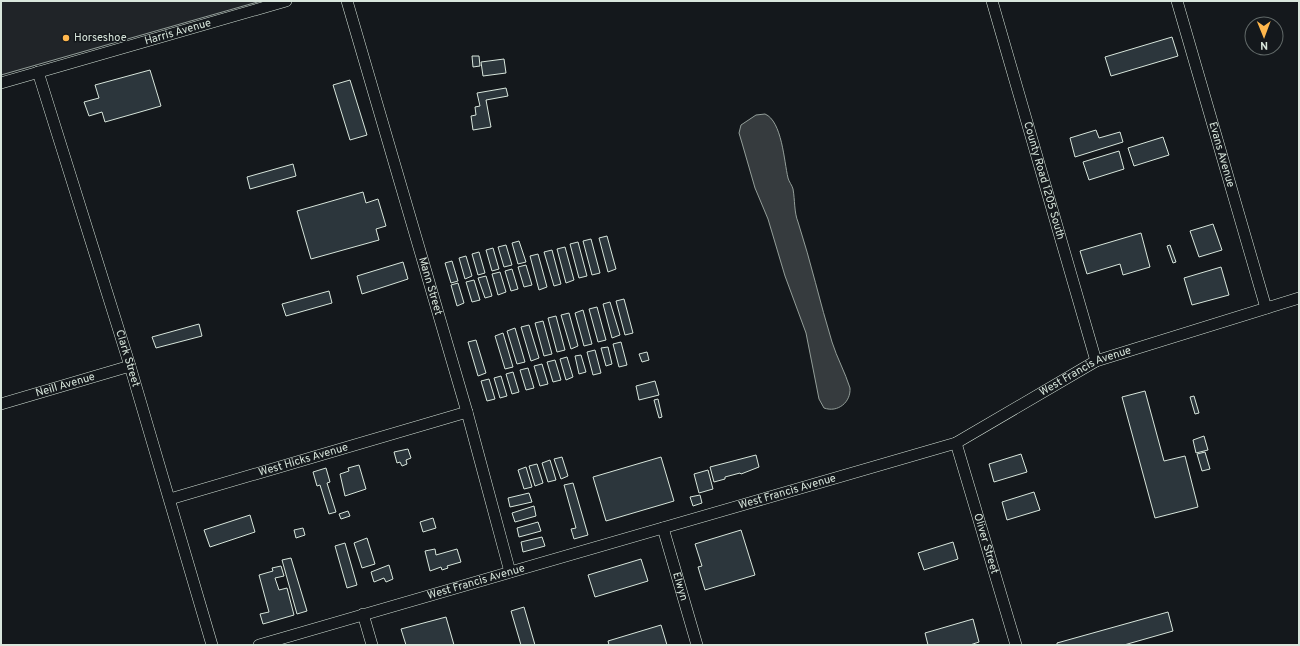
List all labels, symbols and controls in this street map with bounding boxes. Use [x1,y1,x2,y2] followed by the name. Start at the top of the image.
[143,16,213,48] street label: Harris Avenue
[1244,16,1284,56] north arrow
[74,31,127,45] place label: Horseshoe
[61,33,71,43] marker: Horseshoe
[1260,38,1268,52] text: N
[1020,120,1068,241] street label: County Road 1205 South
[1205,120,1238,189] street label: Evans Avenue
[415,255,445,317] street label: Mann Street
[112,328,143,389] street label: Clark Street
[1037,343,1133,400] street label: West Francis Avenue
[34,370,97,400] street label: Neill Avenue
[257,440,350,480] street label: West Hicks Avenue
[737,471,838,513] street label: West Francis Avenue
[970,512,1002,576] street label: Oliver Street
[426,561,527,603] street label: West Francis Avenue
[669,570,691,603] street label: Elwyn

